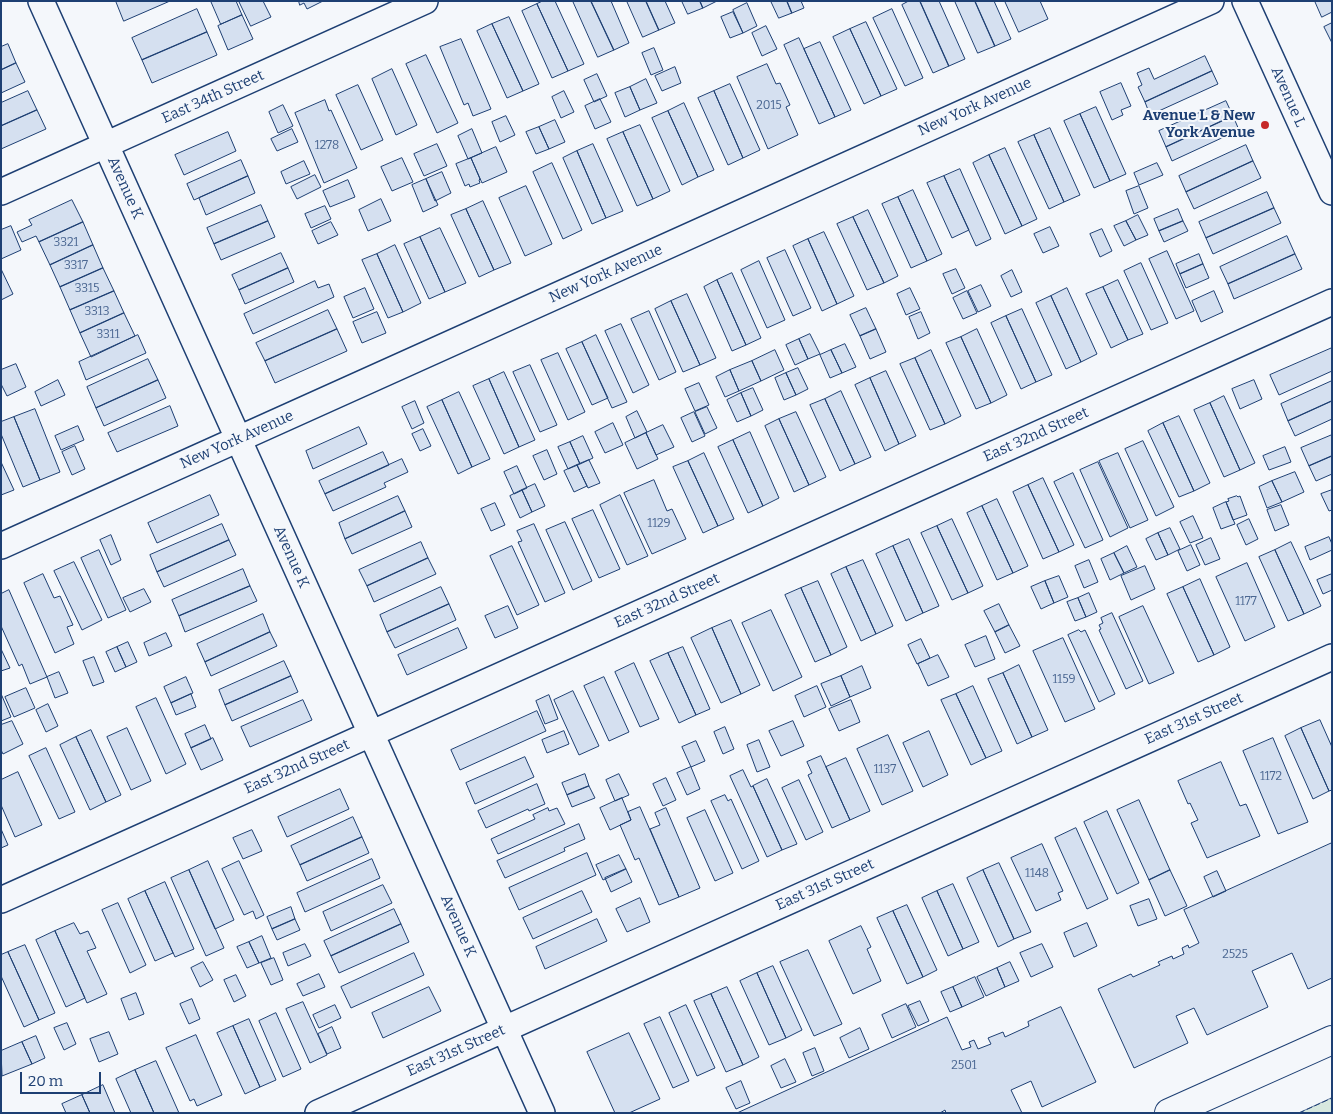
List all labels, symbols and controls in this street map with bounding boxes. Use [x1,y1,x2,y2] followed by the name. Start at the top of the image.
[1267,64,1309,130] street label: Avenue L
[159,66,267,128] street label: East 34th Street
[915,74,1035,140] street label: New York Avenue
[756,99,782,113] house number: 2015
[1143,107,1255,142] place label: Avenue L & New York Avenue
[1259,119,1271,131] marker: Avenue L & New York Avenue
[315,139,339,153] house number: 1278
[103,154,147,222] street label: Avenue K
[54,236,78,250] house number: 3321
[546,241,666,307] street label: New York Avenue
[64,259,88,273] house number: 3317
[75,282,99,296] house number: 3315
[84,305,110,319] house number: 3313
[96,328,120,342] house number: 3311
[981,404,1091,466] street label: East 32nd Street
[177,407,297,473] street label: New York Avenue
[647,517,671,531] house number: 1129
[269,523,313,591] street label: Avenue K
[612,570,722,632] street label: East 32nd Street
[1235,595,1257,609] house number: 1177
[1052,673,1076,687] house number: 1159
[1142,689,1246,749] street label: East 31st Street
[242,736,352,798] street label: East 32nd Street
[874,763,896,777] house number: 1137
[1260,770,1282,784] house number: 1172
[773,855,877,915] street label: East 31st Street
[1025,867,1049,881] house number: 1148
[436,892,480,960] street label: Avenue K
[1222,948,1248,962] house number: 2525
[404,1021,508,1081] street label: East 31st Street
[951,1059,977,1073] house number: 2501
[22,1062,104,1094] scale bar
[28,1072,63,1090] text: 20 m

